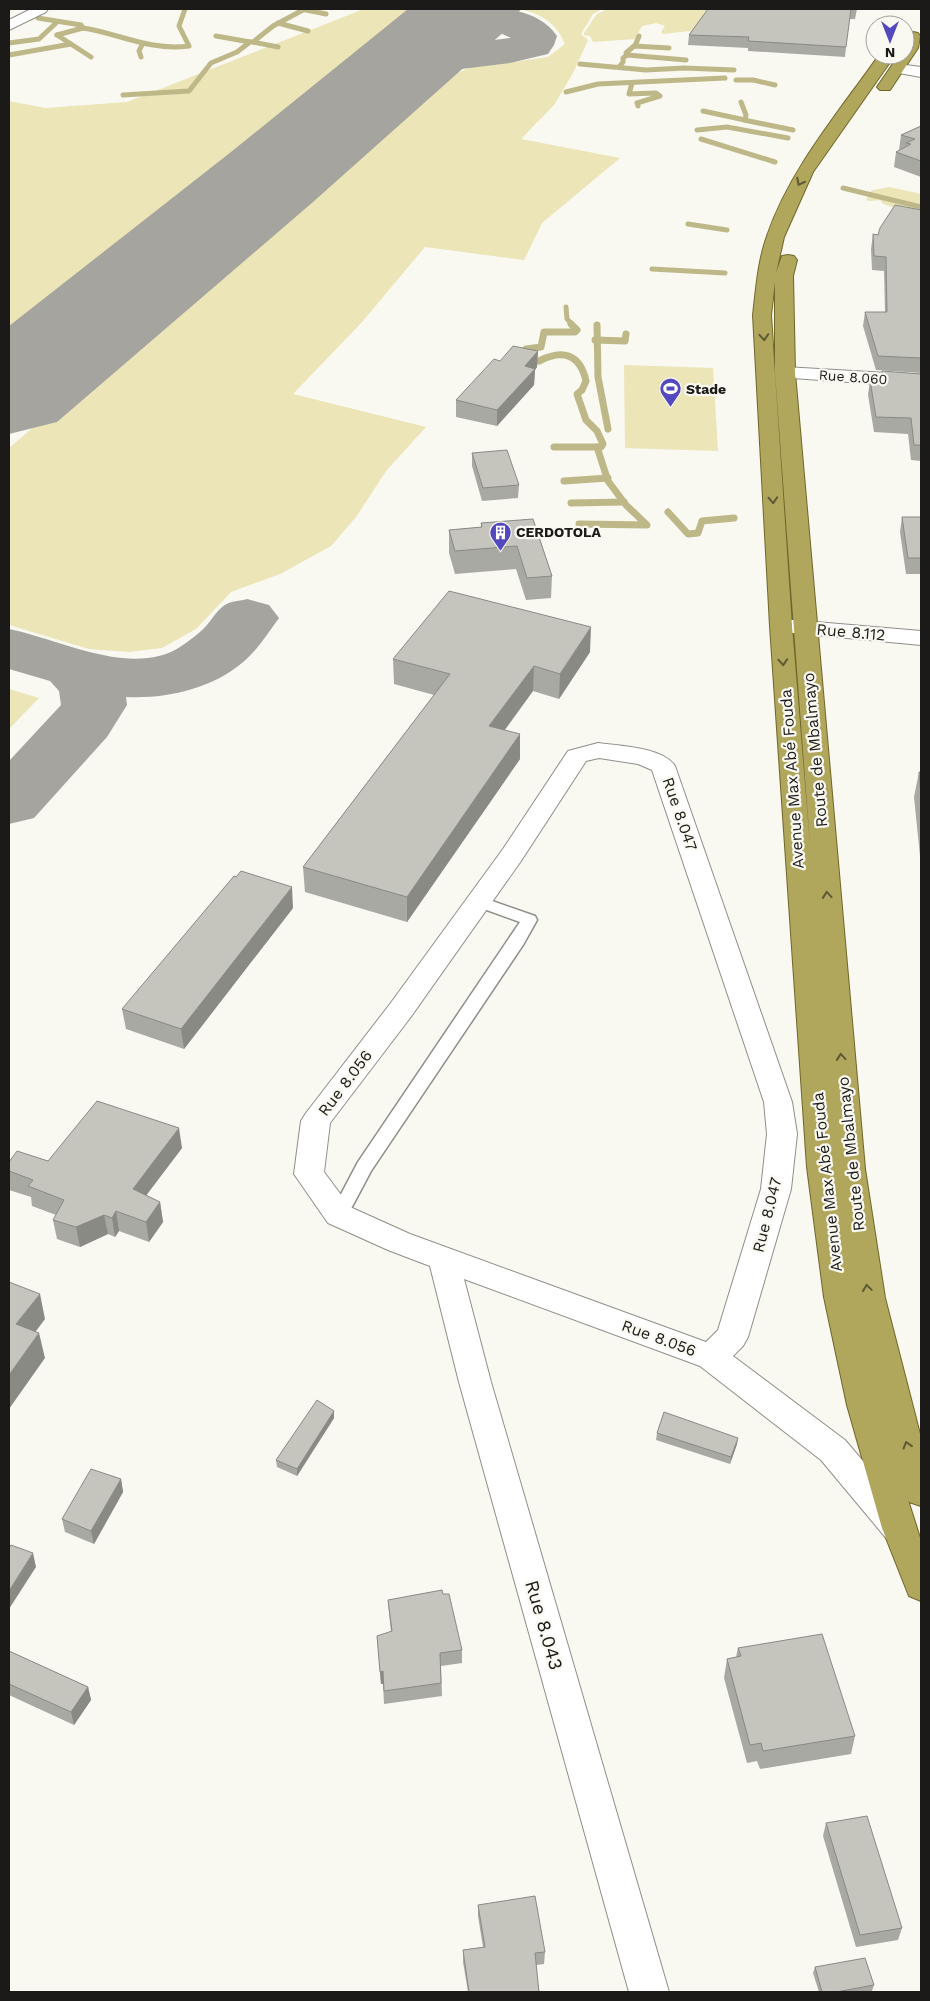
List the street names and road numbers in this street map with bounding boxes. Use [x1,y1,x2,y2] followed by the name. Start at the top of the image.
[818,367,888,387] street label: Rue 8.060
[816,620,886,644] street label: Rue 8.112
[799,672,831,828] street label: Route de Mbalmayo
[776,688,808,870] street label: Avenue Max Abé Fouda
[659,775,701,853] street label: Rue 8.047
[314,1046,376,1120] street label: Rue 8.056
[833,1076,869,1232] street label: Route de Mbalmayo
[808,1091,846,1273] street label: Avenue Max Abé Fouda
[749,1175,785,1254] street label: Rue 8.047
[619,1316,699,1360] street label: Rue 8.056
[520,1577,568,1673] street label: Rue 8.043

